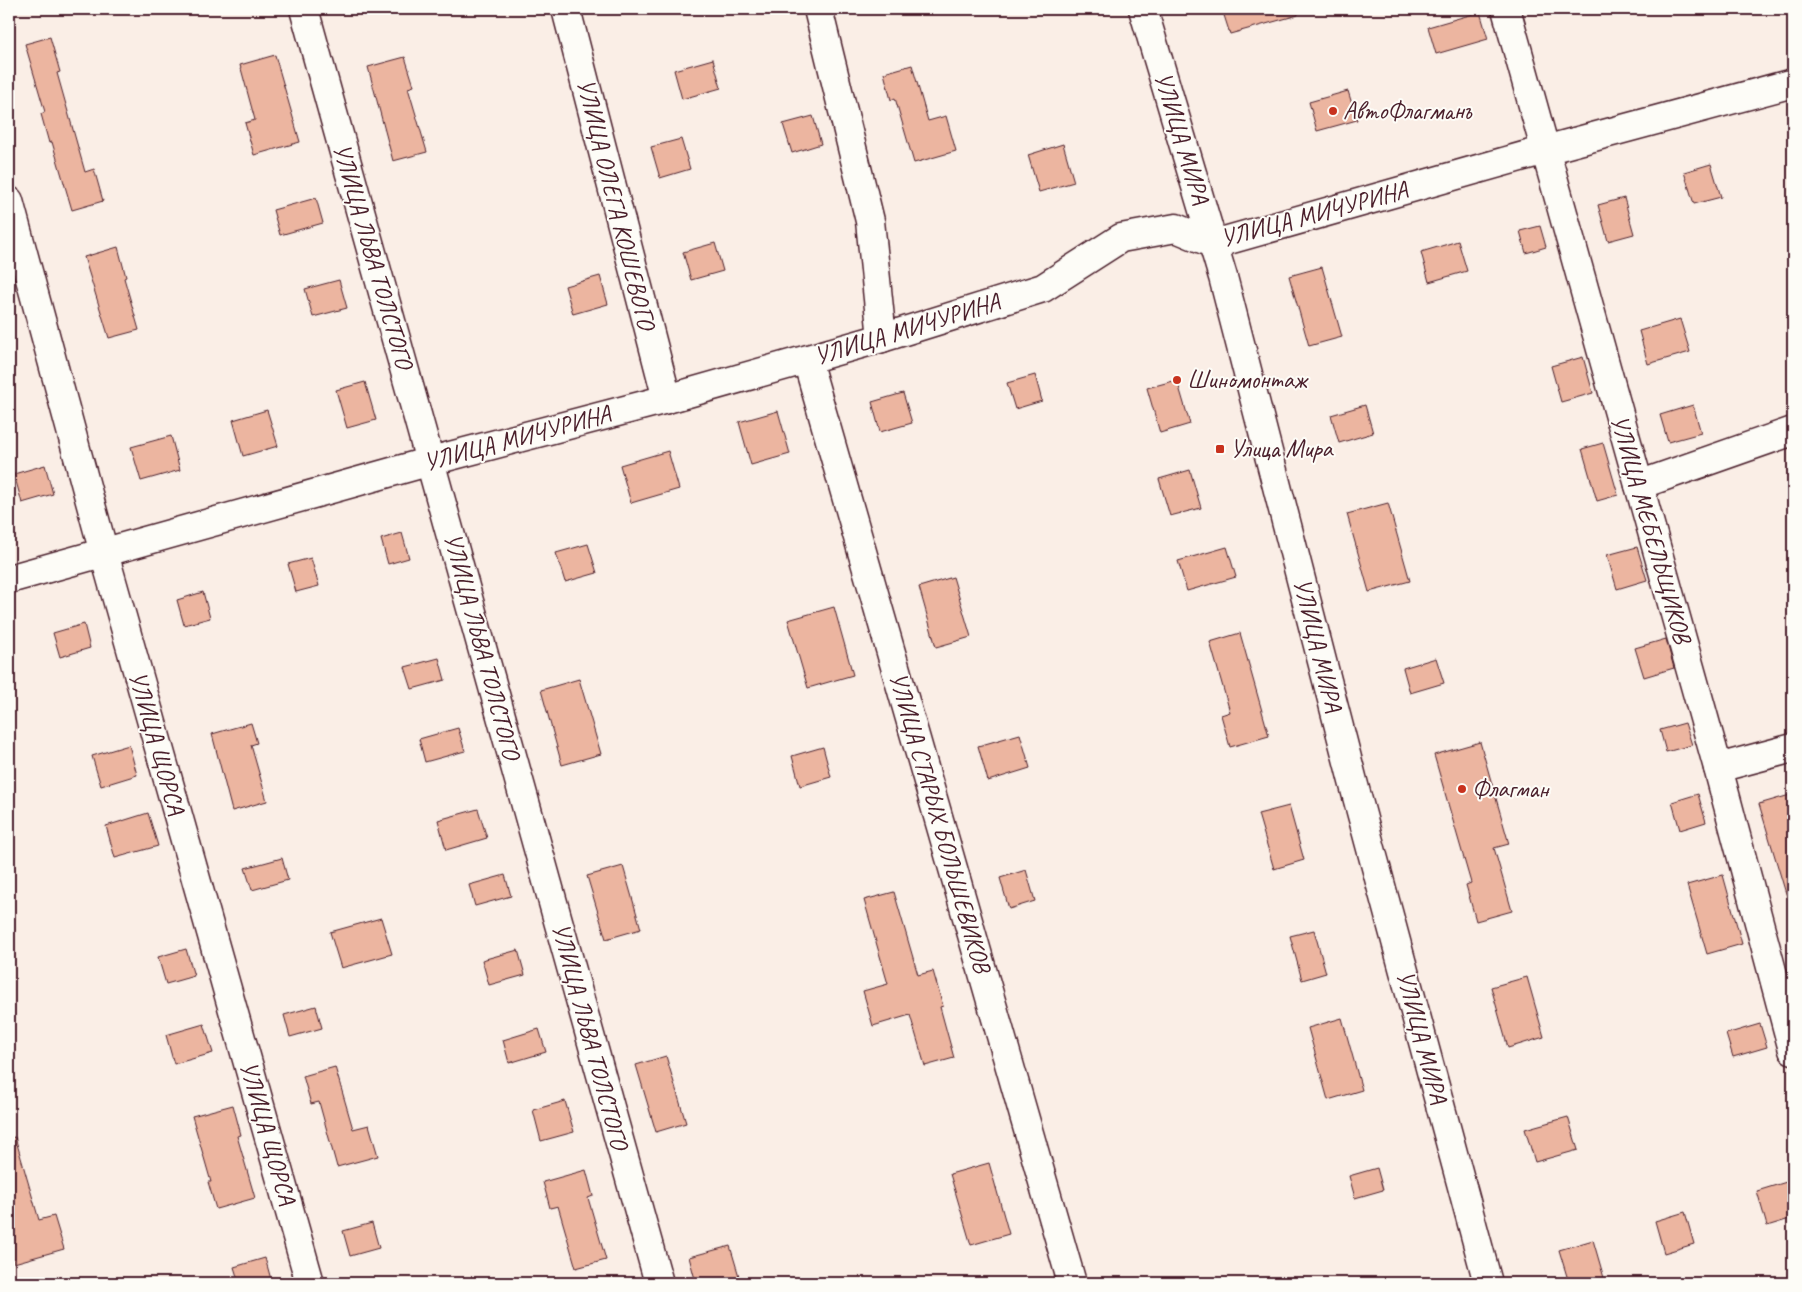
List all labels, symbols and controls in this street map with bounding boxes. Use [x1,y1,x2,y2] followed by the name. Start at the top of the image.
[1147,68,1217,208] street label: УЛИЦА МИРА
[569,75,663,335] street label: УЛИЦА ОЛЕГА КОШЕВОГО
[1343,95,1473,127] place label: АвтоФлагманъ
[1327,105,1339,117] marker: АвтоФлагманъ
[326,140,421,375] street label: УЛИЦА ЛЬВА ТОЛСТОГО
[1217,173,1412,254] street label: УЛИЦА МИЧУРИНА
[810,285,1005,372] street label: УЛИЦА МИЧУРИНА
[1187,364,1309,396] place label: Шиномонтаж
[1171,374,1183,386] marker: Шиномонтаж
[420,397,615,478] street label: УЛИЦА МИЧУРИНА
[1603,411,1700,649] street label: УЛИЦА МЕБЕЛЬЩИКОВ
[1230,433,1335,465] place label: Улица Мира
[1214,443,1226,455] marker: Улица Мира
[436,530,528,765] street label: УЛИЦА ЛЬВА ТОЛСТОГО
[1286,575,1350,715] street label: УЛИЦА МИРА
[121,668,193,819] street label: УЛИЦА ЩОРСА
[882,669,999,979] street label: УЛИЦА СТАРЫХ БОЛЬШЕВИКОВ
[1472,773,1550,805] place label: Флагман
[1456,783,1468,795] marker: Флагман
[544,920,636,1155] street label: УЛИЦА ЛЬВА ТОЛСТОГО
[1389,967,1455,1107] street label: УЛИЦА МИРА
[232,1058,304,1209] street label: УЛИЦА ЩОРСА

